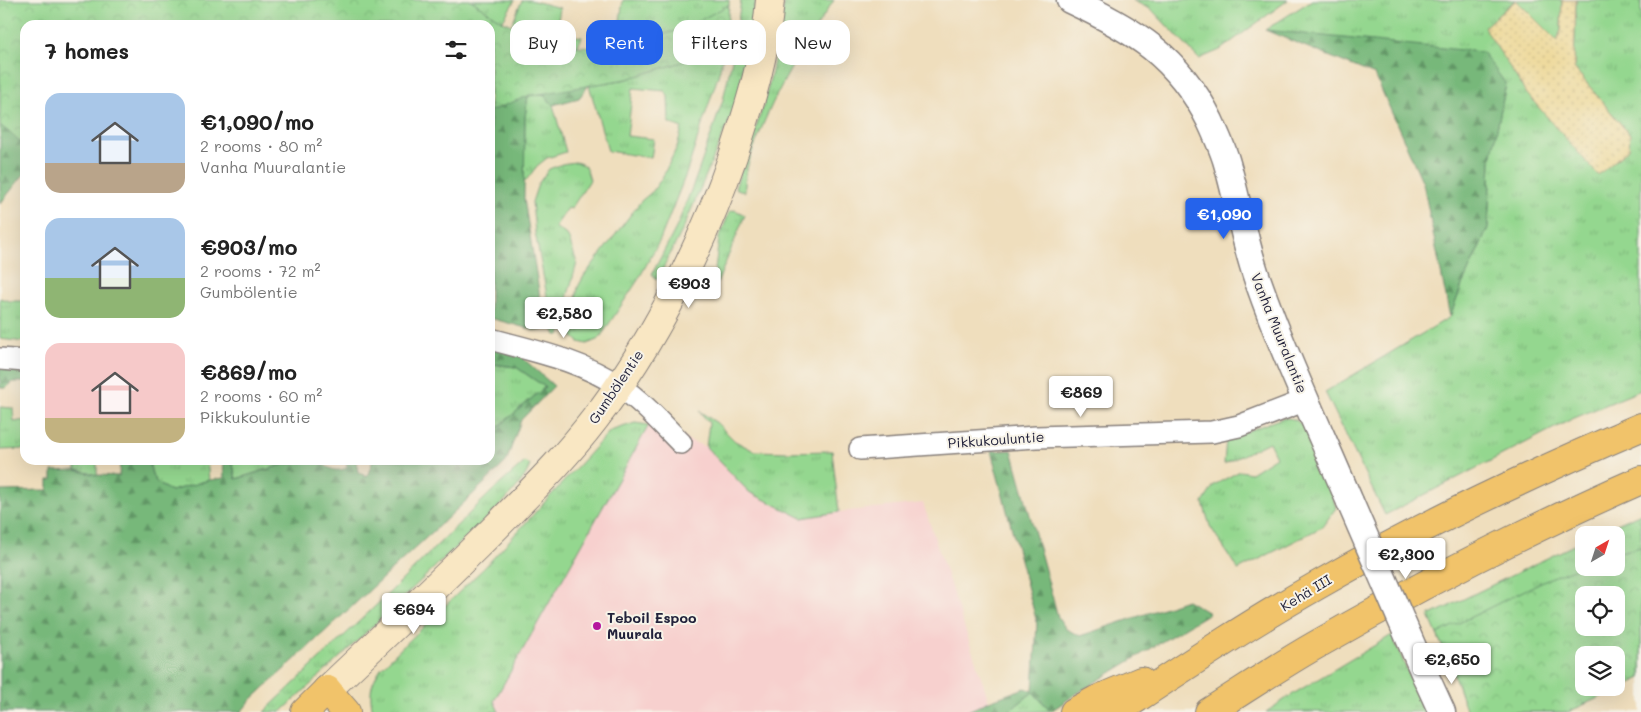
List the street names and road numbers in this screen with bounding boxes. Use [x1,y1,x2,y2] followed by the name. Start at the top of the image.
[1247,270,1312,396] street label: Vanha Muuralantie
[584,346,647,427] street label: Gumbölentie
[947,427,1045,452] street label: Pikkukouluntie
[1277,570,1335,615] street label: Kehä III

